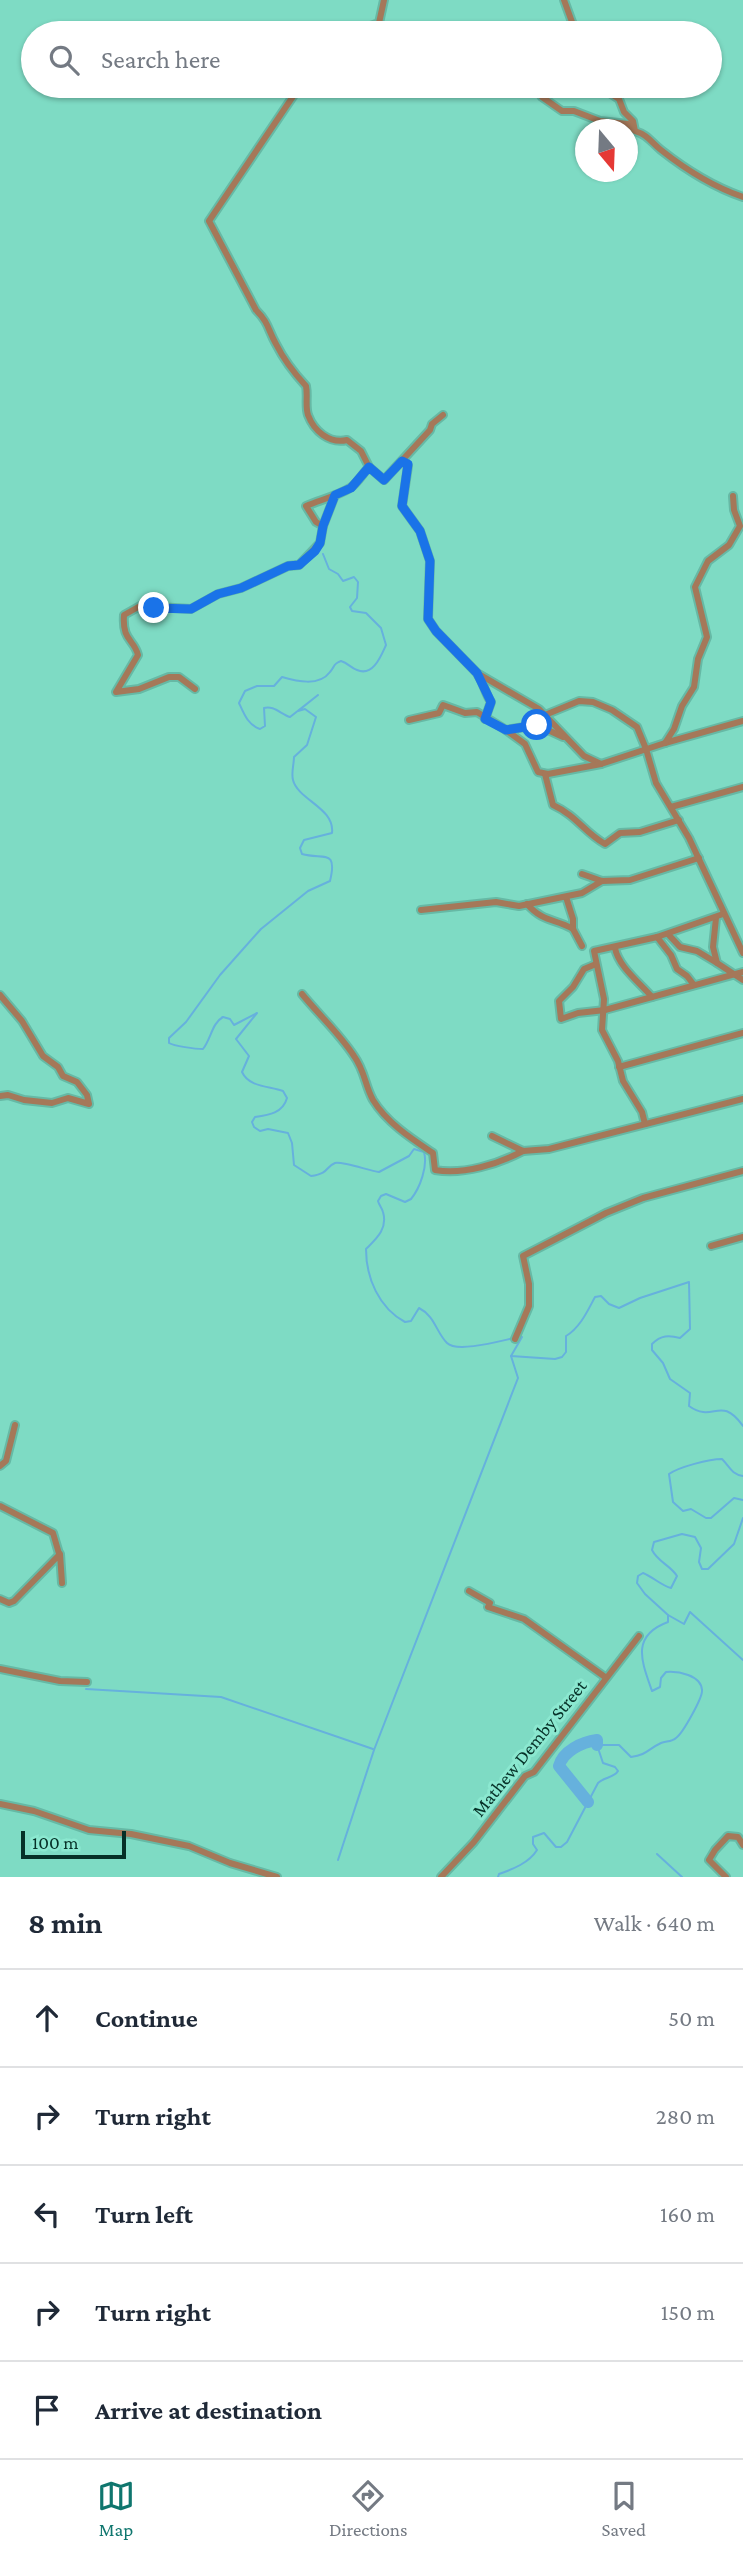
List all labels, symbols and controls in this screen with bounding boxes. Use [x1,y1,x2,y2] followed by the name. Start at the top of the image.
[21,21,722,98] search box
[45,41,83,79] icon: search
[101,45,220,74] text: Search here
[575,119,638,182] north arrow
[138,592,169,623] route end
[521,709,552,740] route start
[467,1675,591,1821] street label: Mathew Demby Street
[21,1828,126,1860] scale bar
[32,1832,79,1853] text: 100 m
[28,1906,103,1939] text: 8 min
[594,1910,715,1936] text: Walk · 640 m
[28,1999,66,2037] icon: ahead
[95,2004,198,2033] text: Continue
[668,2005,715,2031] text: 50 m
[28,2097,66,2135] icon: right
[95,2102,211,2131] text: Turn right
[656,2103,715,2129] text: 280 m
[28,2195,66,2233] icon: left
[95,2200,193,2229] text: Turn left
[660,2201,715,2227] text: 160 m
[28,2293,66,2331] icon: right
[95,2298,211,2327] text: Turn right
[661,2299,715,2325] text: 150 m
[28,2391,66,2429] icon: arrive
[95,2396,322,2425] text: Arrive at destination
[97,2477,135,2540] tab: Map
[329,2477,408,2540] tab: Directions
[601,2477,646,2540] tab: Saved

